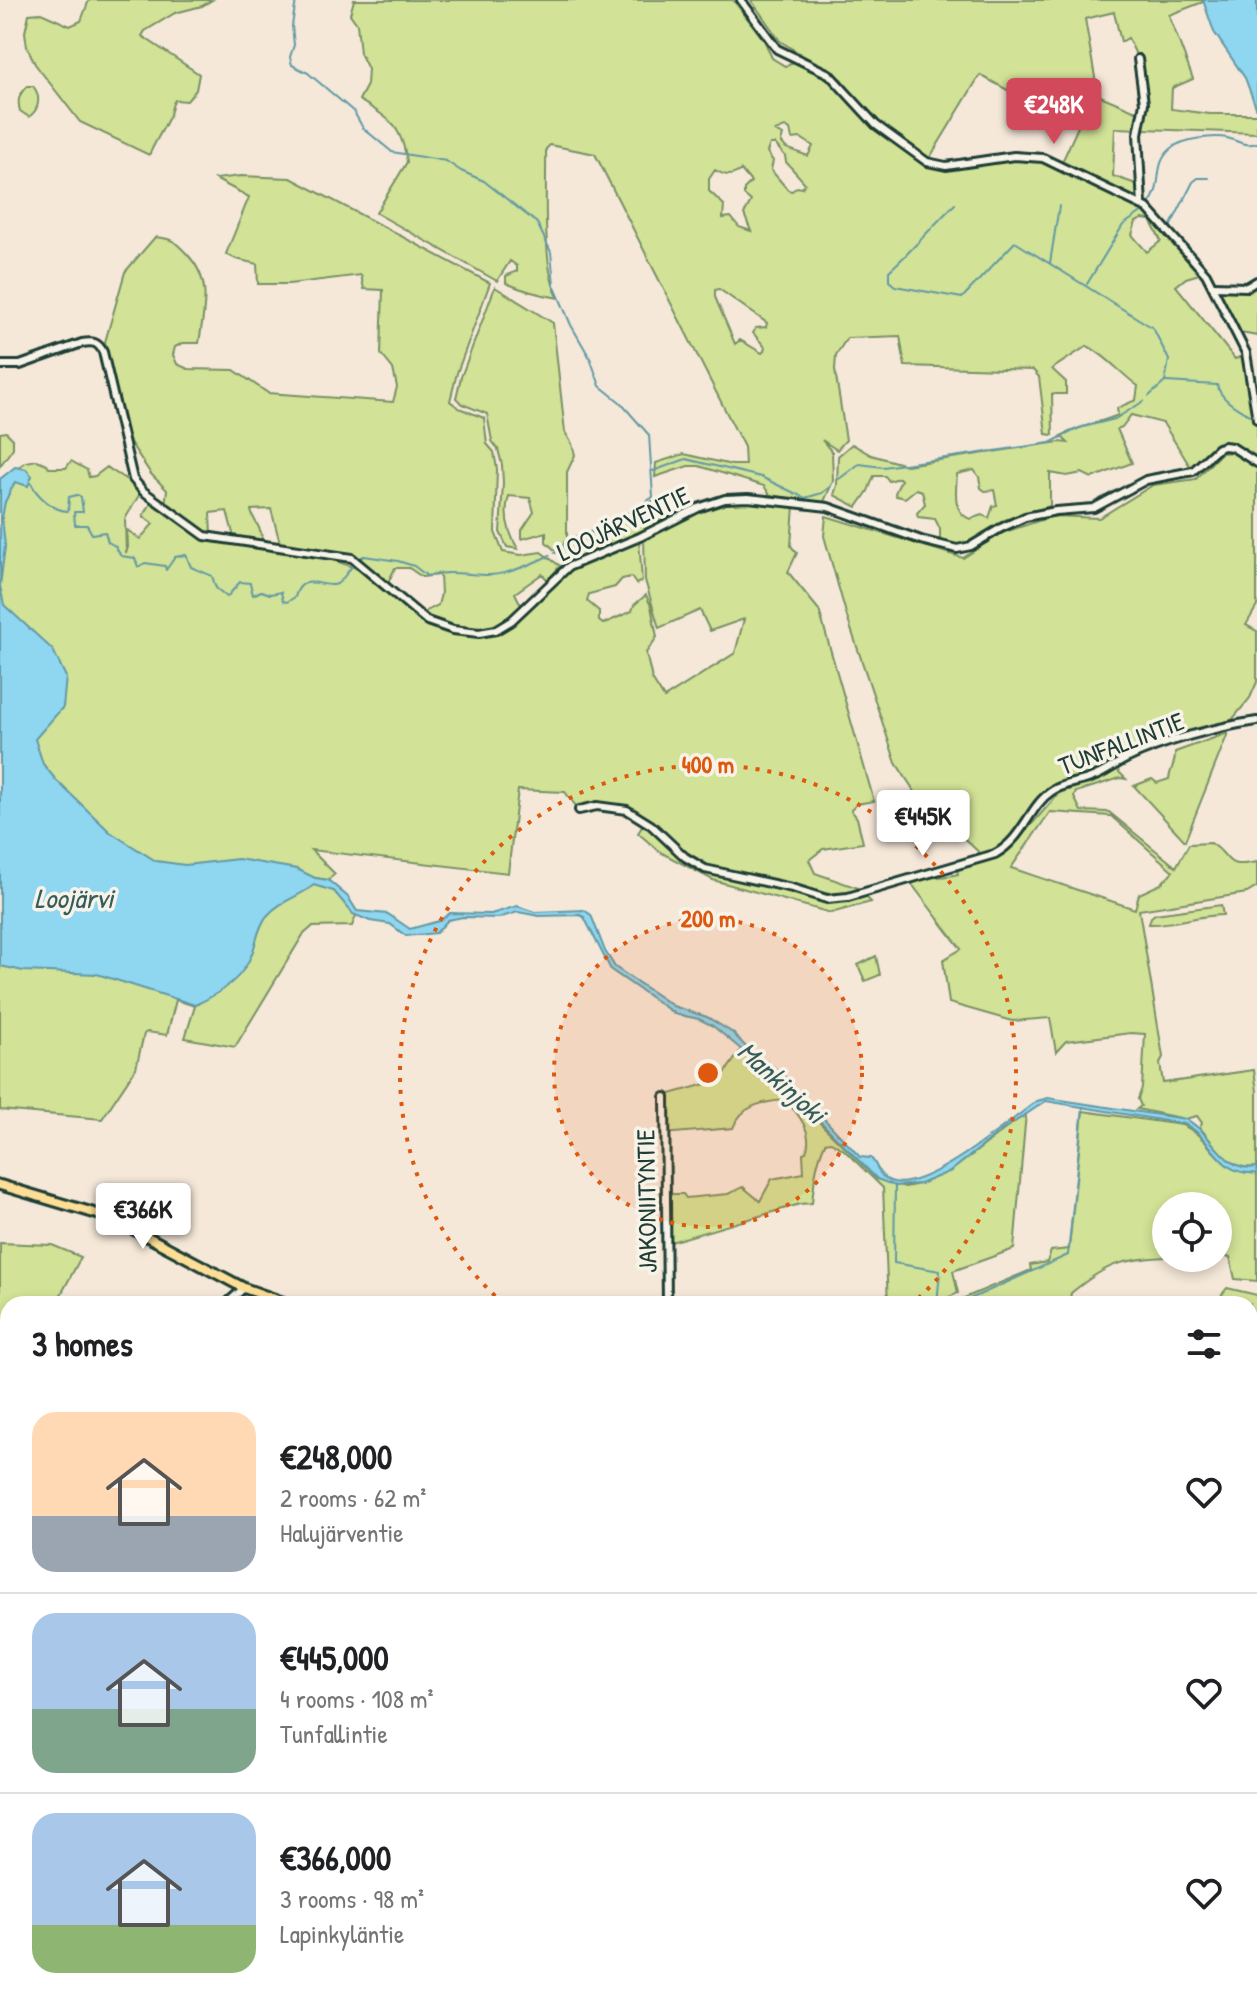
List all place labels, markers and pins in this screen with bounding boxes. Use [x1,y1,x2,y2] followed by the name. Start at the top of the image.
[998,78,1110,146] pin: €248K
[867,790,979,858] pin: €445K
[694,1059,722,1087] centre of rings
[87,1183,199,1251] pin: €366K

